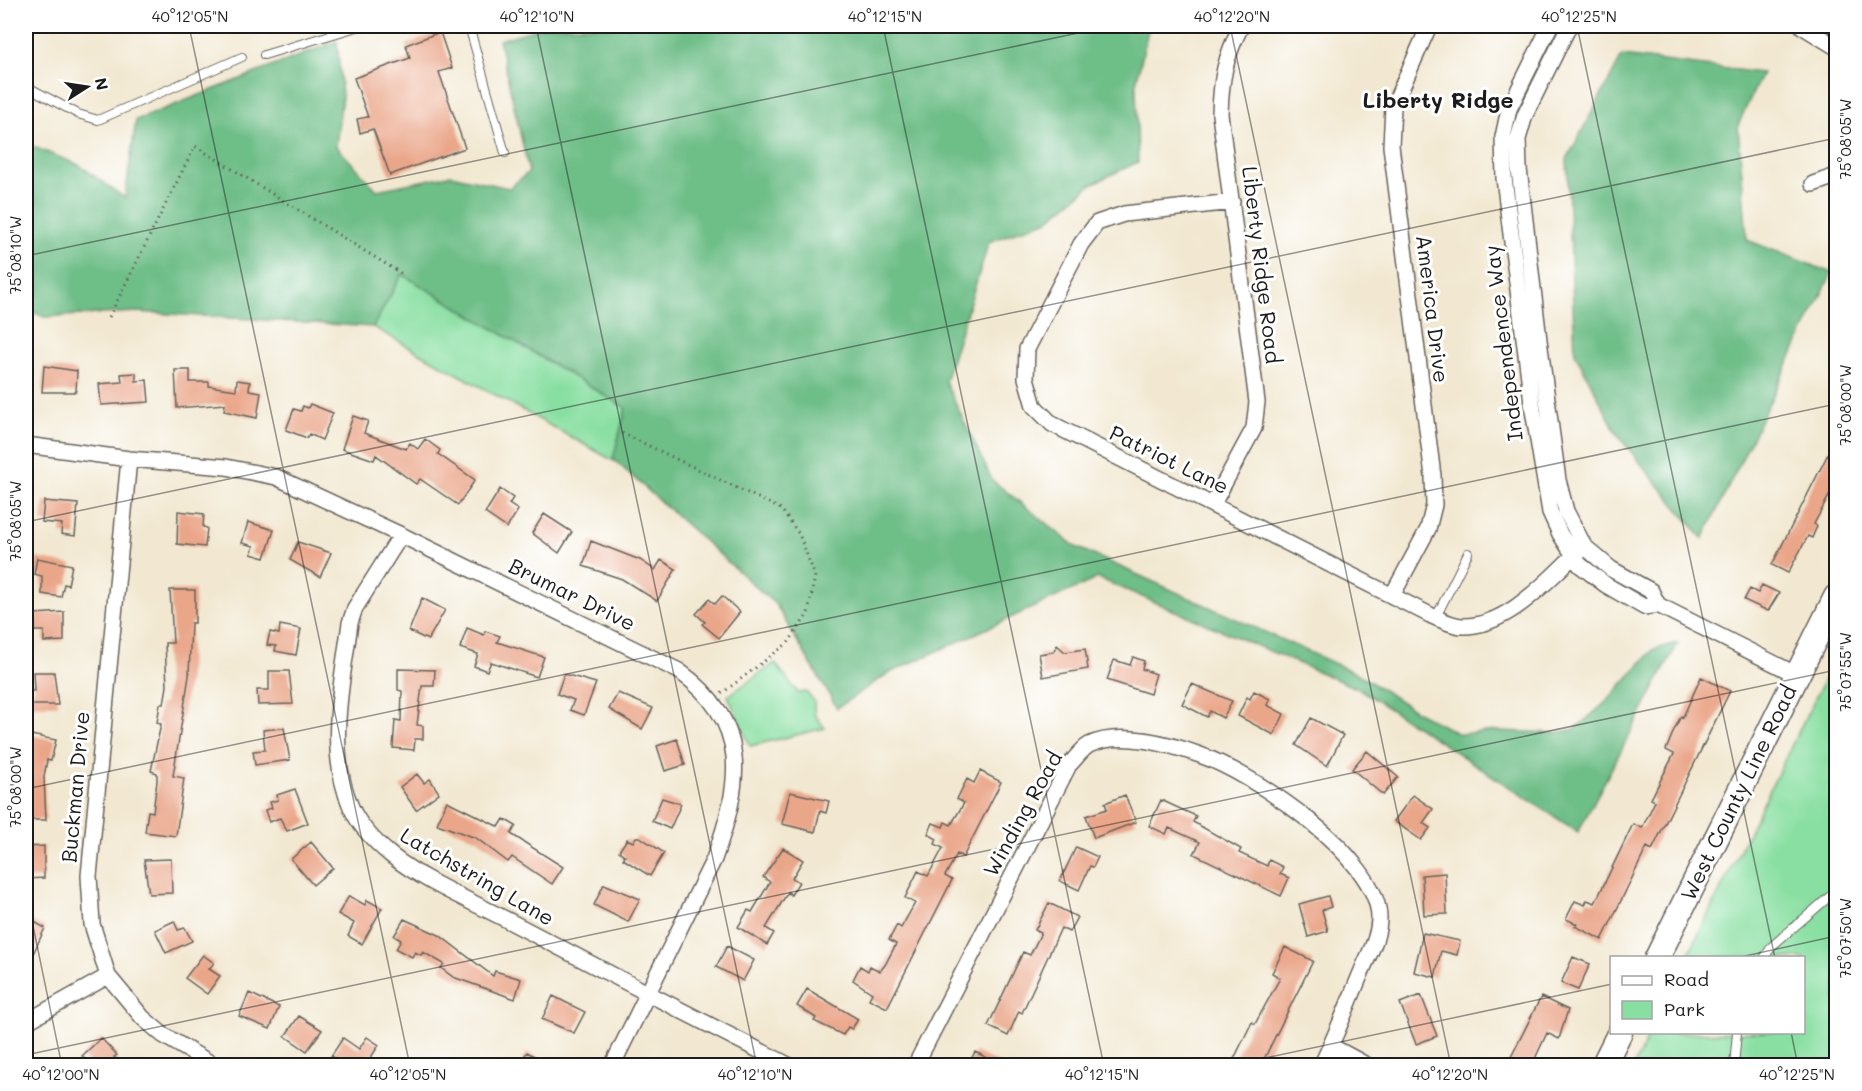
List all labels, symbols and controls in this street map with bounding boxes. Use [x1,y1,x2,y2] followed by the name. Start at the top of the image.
[152,6,228,26] text: 40°12'05"N
[500,6,574,26] text: 40°12'10"N
[848,6,922,26] text: 40°12'15"N
[1194,6,1270,26] text: 40°12'20"N
[1541,6,1617,26] text: 40°12'25"N
[57,57,117,117] north arrow
[91,76,114,92] text: N
[1362,85,1514,114] district label: Liberty Ridge
[1835,99,1855,179] text: 75°08'05"W
[1237,165,1288,365] street label: Liberty Ridge Road
[5,216,25,294] text: 75°08'10"W
[1411,233,1456,384] street label: America Drive
[1477,244,1528,443] street label: Independence Way
[1835,364,1855,446] text: 75°08'00"W
[1106,418,1234,499] street label: Patriot Lane
[5,481,25,561] text: 75°08'05"W
[505,551,640,636] street label: Brumar Drive
[1835,632,1855,712] text: 75°07'55"W
[1674,680,1802,904] street label: West County Line Road
[54,710,95,864] street label: Buckman Drive
[5,746,25,828] text: 75°08'00"W
[976,746,1067,881] street label: Winding Road
[396,821,560,931] street label: Latchstring Lane
[1835,898,1855,978] text: 75°07'50"W
[1610,956,1805,1034] legend
[1664,967,1709,991] text: Road
[1664,997,1705,1021] text: Park
[22,1064,100,1084] text: 40°12'00"N
[370,1064,446,1084] text: 40°12'05"N
[718,1064,792,1084] text: 40°12'10"N
[1065,1064,1139,1084] text: 40°12'15"N
[1412,1064,1488,1084] text: 40°12'20"N
[1759,1064,1835,1084] text: 40°12'25"N

